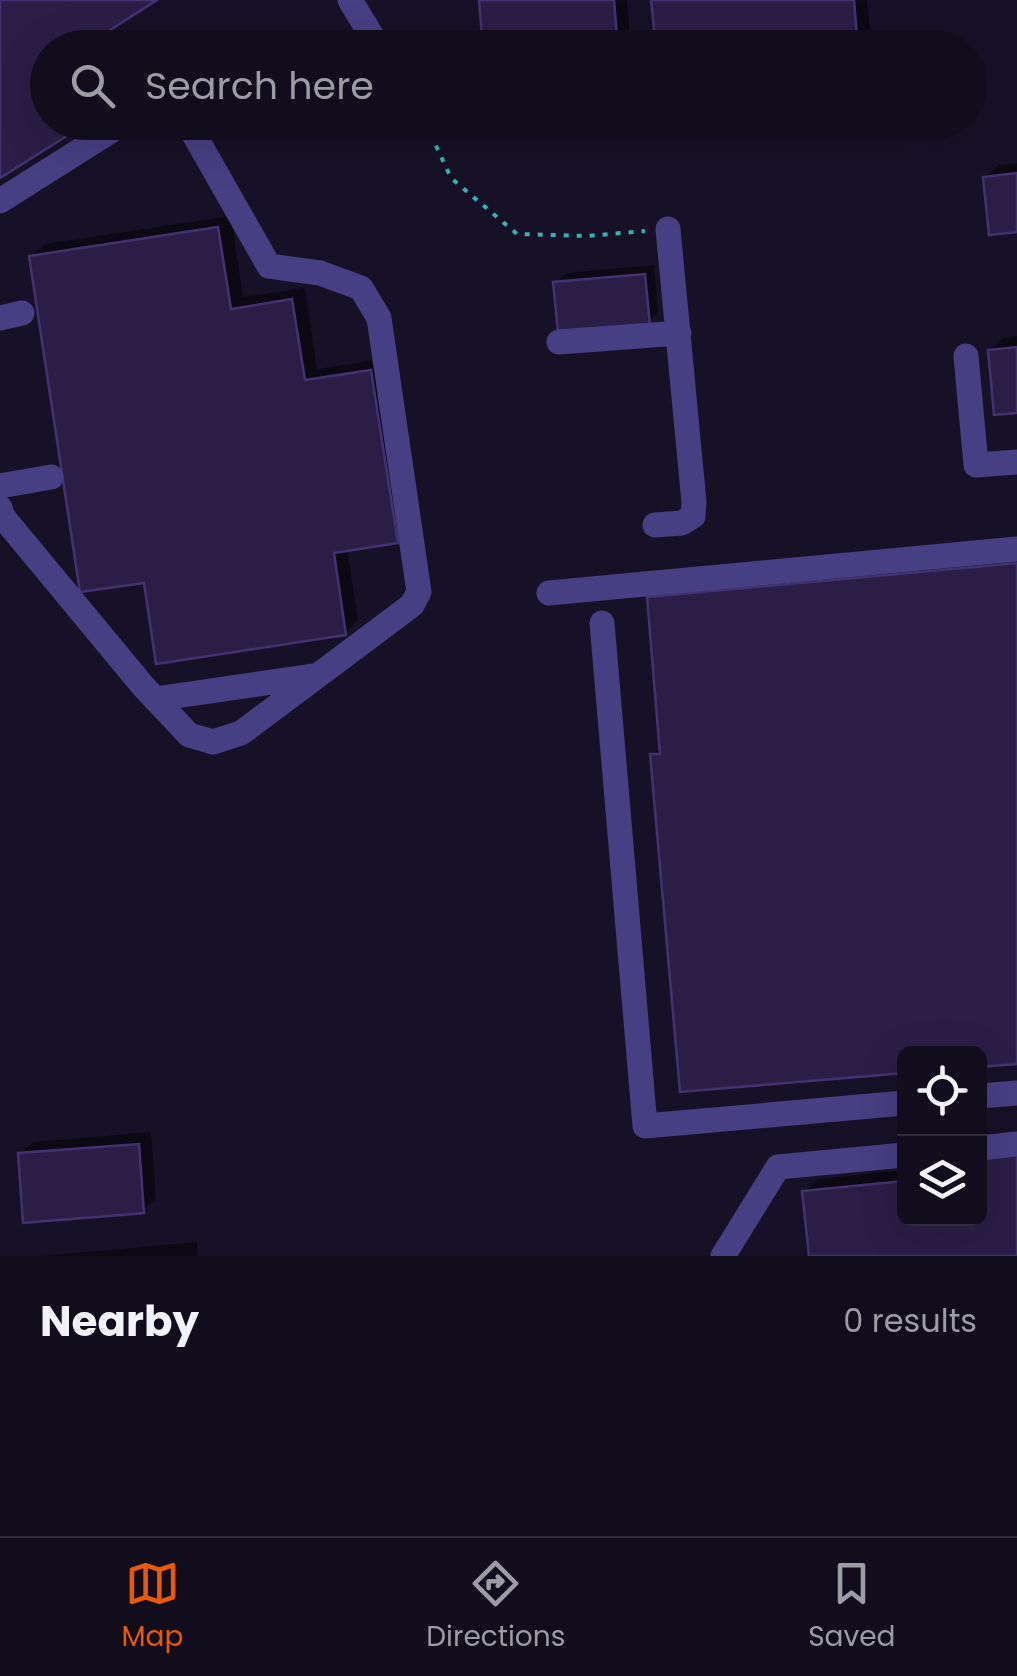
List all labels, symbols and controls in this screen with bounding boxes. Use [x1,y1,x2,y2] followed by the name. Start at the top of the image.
[30,30,987,140] search box
[65,58,120,113] icon: search
[145,59,374,112] text: Search here
[897,1046,987,1226] map controls
[897,1046,987,1136] button: locate
[897,1136,987,1226] button: layers
[40,1292,199,1351] text: Nearby
[843,1298,977,1343] text: 0 results
[121,1556,183,1658] tab: Map
[426,1556,565,1658] tab: Directions
[808,1556,896,1658] tab: Saved

